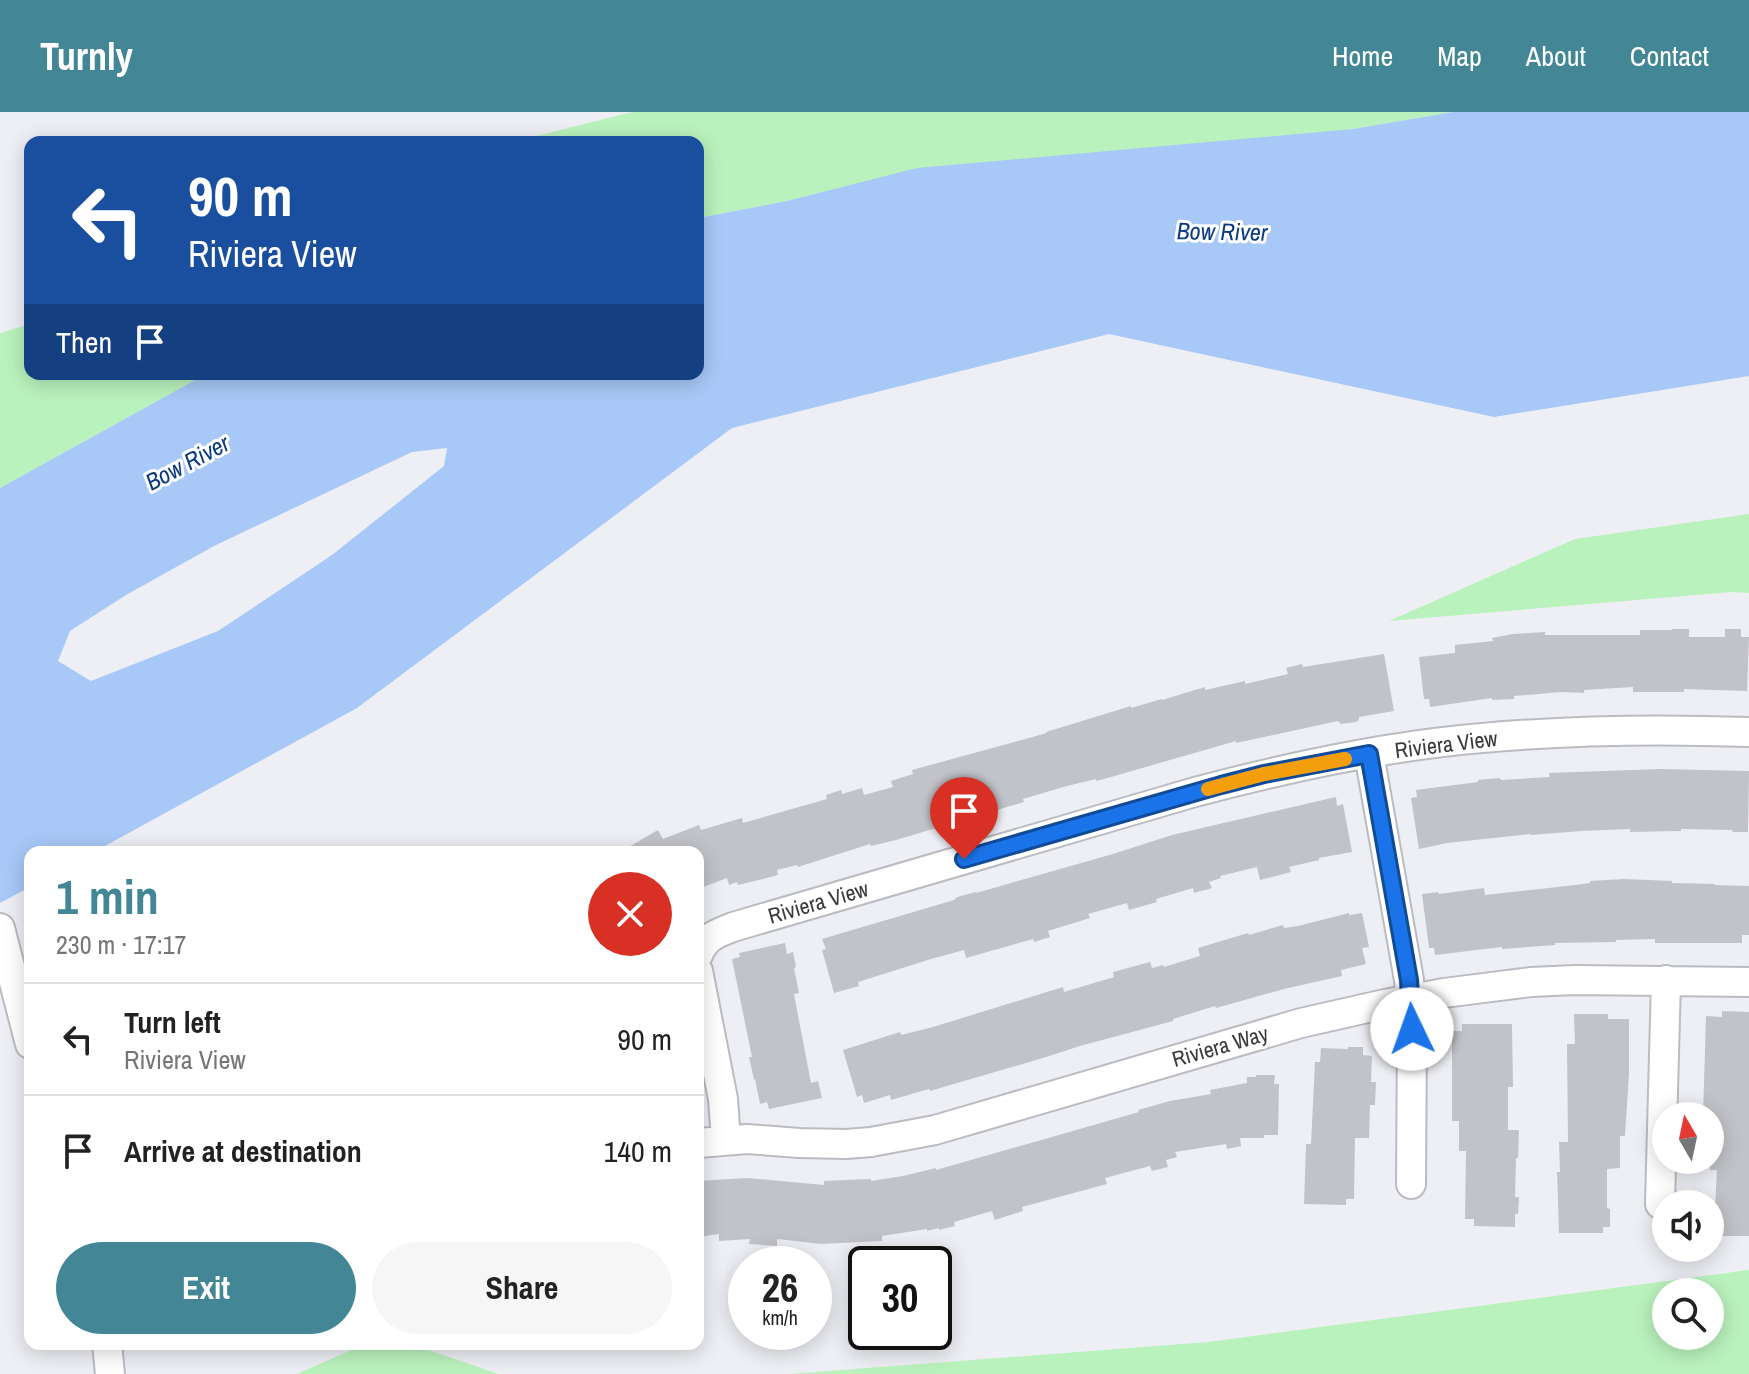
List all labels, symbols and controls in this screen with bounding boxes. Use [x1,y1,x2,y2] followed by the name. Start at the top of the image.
[40,31,133,82] text: Turnly
[1332,37,1393,75] text: Home
[1437,37,1482,75] text: Map
[1526,37,1586,75] text: About
[1630,37,1709,75] text: Contact
[188,158,293,233] text: 90 m
[56,168,160,272] icon: left
[1176,214,1269,248] water label: Bow River
[188,230,356,278] text: Riviera View
[128,320,172,364] icon: arrive
[56,322,112,362] text: Then
[139,426,236,497] water label: Bow River
[1393,723,1499,765] street label: Riviera View
[930,777,998,859] pin
[942,789,986,833] icon: arrive
[56,864,159,929] text: 1 min
[588,872,672,956] button: close
[764,873,872,931] street label: Riviera View
[56,927,186,962] text: 230 m · 17:17
[1370,987,1454,1071] position arrow
[124,1002,221,1042] text: Turn left
[56,1017,100,1061] icon: left
[1168,1018,1272,1074] street label: Riviera Way
[617,1019,672,1059] text: 90 m
[124,1042,246,1077] text: Riviera View
[1652,1102,1724,1174] north arrow
[1652,1102,1724,1350] map controls
[56,1129,100,1173] icon: arrive
[124,1131,362,1171] text: Arrive at destination
[604,1131,672,1171] text: 140 m
[1652,1190,1724,1262] button: sound
[56,1242,356,1334] button: Exit
[372,1242,672,1334] button: Share
[848,1246,952,1350] speed limit sign: 30
[762,1261,798,1314] text: 26
[1652,1278,1724,1350] button: search
[762,1304,798,1331] text: km/h

